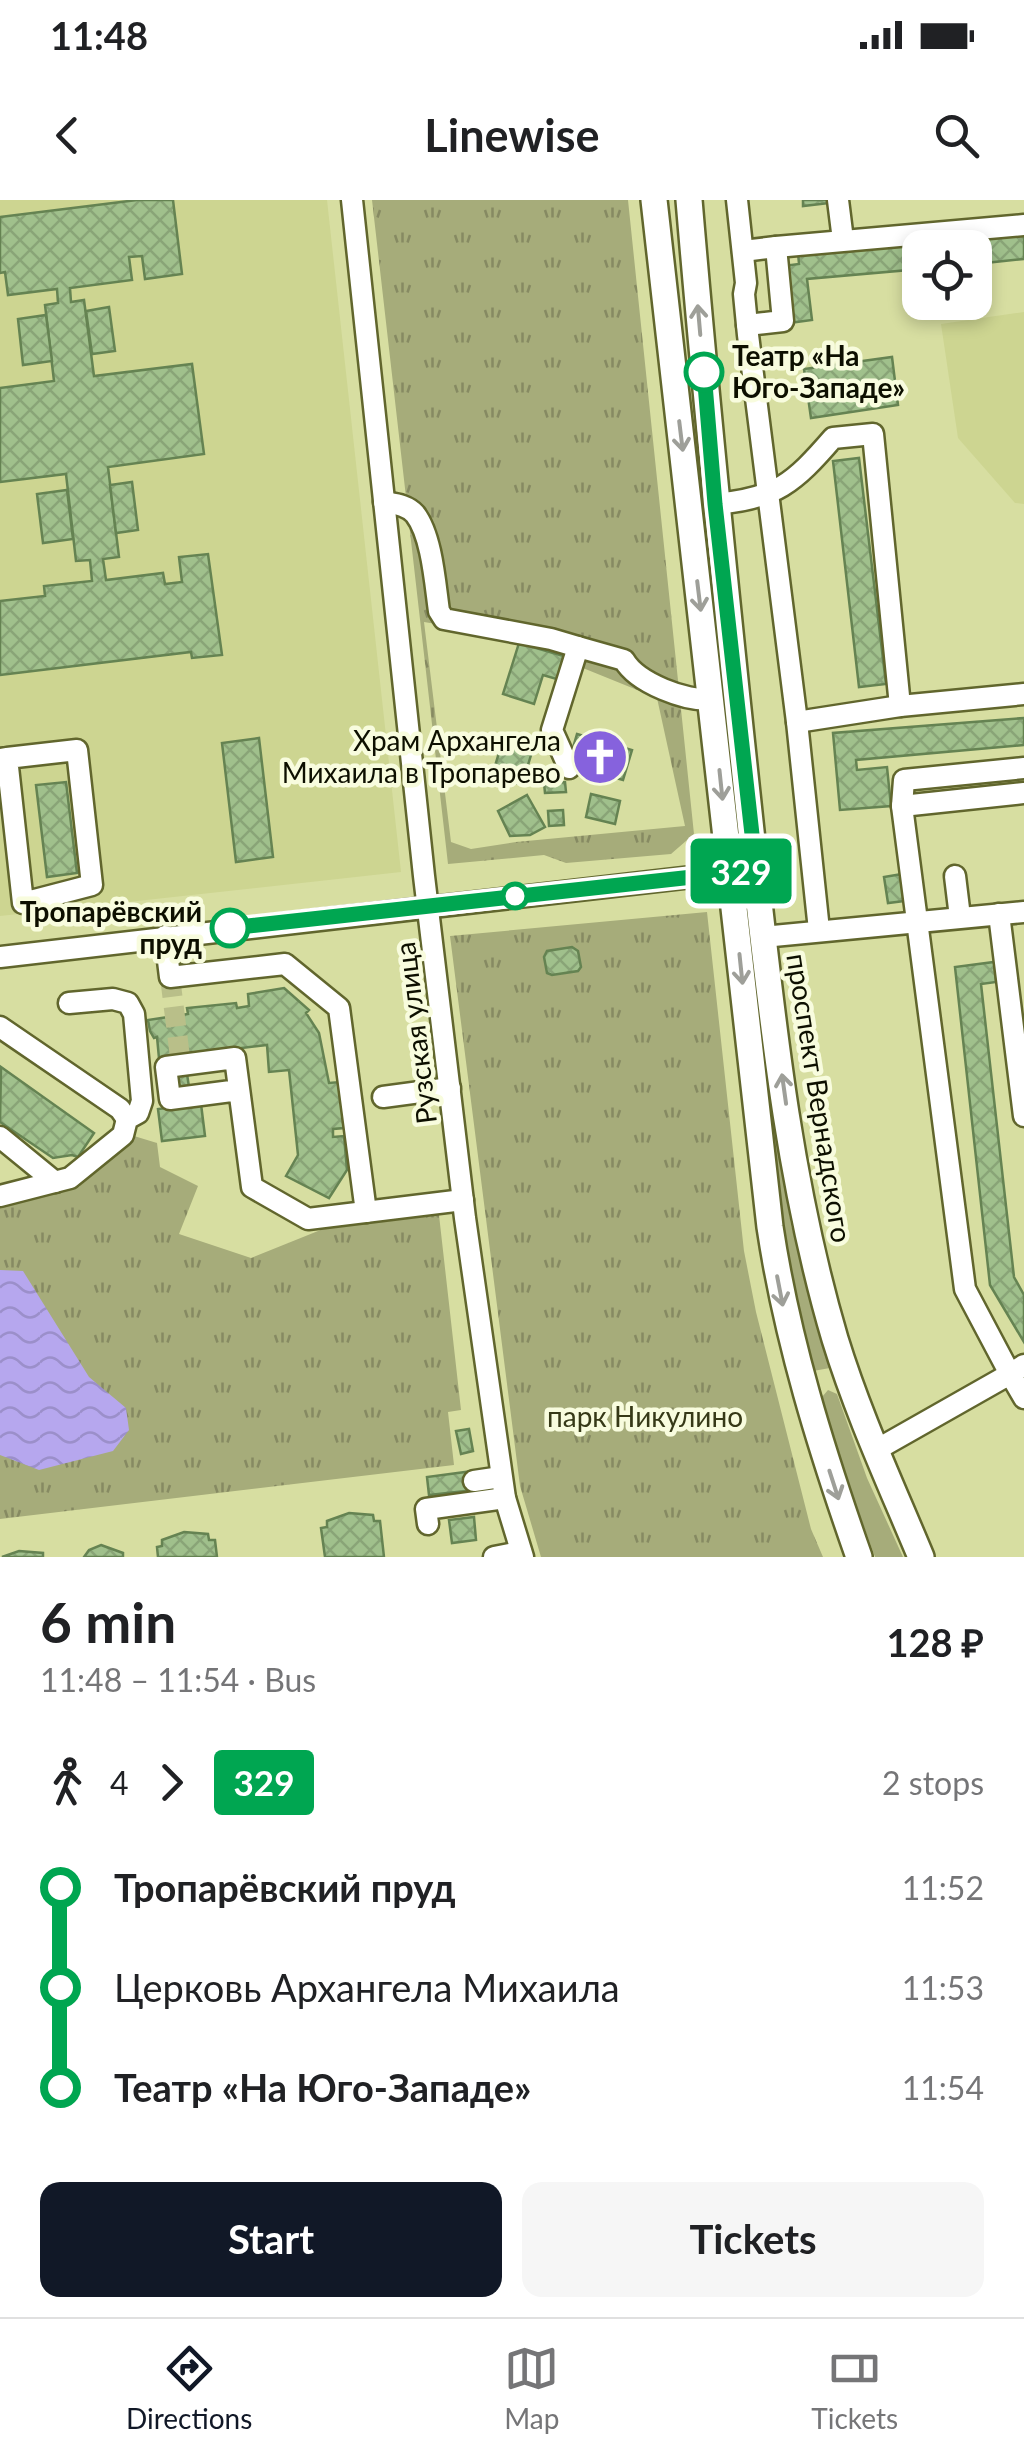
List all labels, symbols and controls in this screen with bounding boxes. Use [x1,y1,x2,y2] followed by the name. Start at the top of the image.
[50,12,148,58] text: 11:48
[40,108,95,163] icon: back
[424,108,600,162] text: Linewise
[929,108,984,163] icon: search
[902,230,992,320] map controls
[902,230,992,320] button: locate
[690,304,709,337] one-way arrow
[732,338,905,404] place label: Театр «На Юго-Западе»
[685,353,723,391] marker: Театр «На Юго-Западе»
[672,419,691,452] one-way arrow
[690,579,709,611] one-way arrow
[282,723,561,789] place label: Храм Архангела Михаила в Тропарево
[570,727,630,787] church icon: Храм Архангела Михаила в Тропарево
[712,769,731,801] one-way arrow
[684,838,798,904] line badge: 329
[711,850,771,892] text: 329
[502,883,528,909] unlabelled marker
[20,894,202,960] place label: Тропарёвский пруд
[211,909,249,947] marker: Тропарёвский пруд
[387,940,443,1126] street label: Рузская улица
[780,951,860,1245] street label: проспект Вернадского
[732,952,751,984] one-way arrow
[774,1073,792,1106] one-way arrow
[772,1274,791,1306] one-way arrow
[547,1399,743,1433] park label: парк Никулино
[826,1468,844,1500] one-way arrow
[40,1589,176,1655] text: 6 min
[887,1619,984,1665] text: 128 ₽
[40,1660,316,1699] text: 11:48 – 11:54 · Bus
[40,1755,95,1810] icon: walk
[144,1755,199,1810] icon: forward
[234,1761,294,1803] text: 329
[110,1763,129,1802] text: 4
[882,1763,984,1802] text: 2 stops
[114,1864,456,1910] text: Тропарёвский пруд
[902,1868,984,1907] text: 11:52
[114,1964,620,2010] text: Церковь Архангела Михаила
[902,1968,984,2007] text: 11:53
[114,2064,531,2110] text: Театр «На Юго-Западе»
[902,2068,984,2107] text: 11:54
[40,2182,502,2297] button: Start
[522,2182,984,2297] button: Tickets
[126,2341,252,2435] tab: Directions
[504,2341,559,2435] tab: Map
[811,2341,898,2435] tab: Tickets

